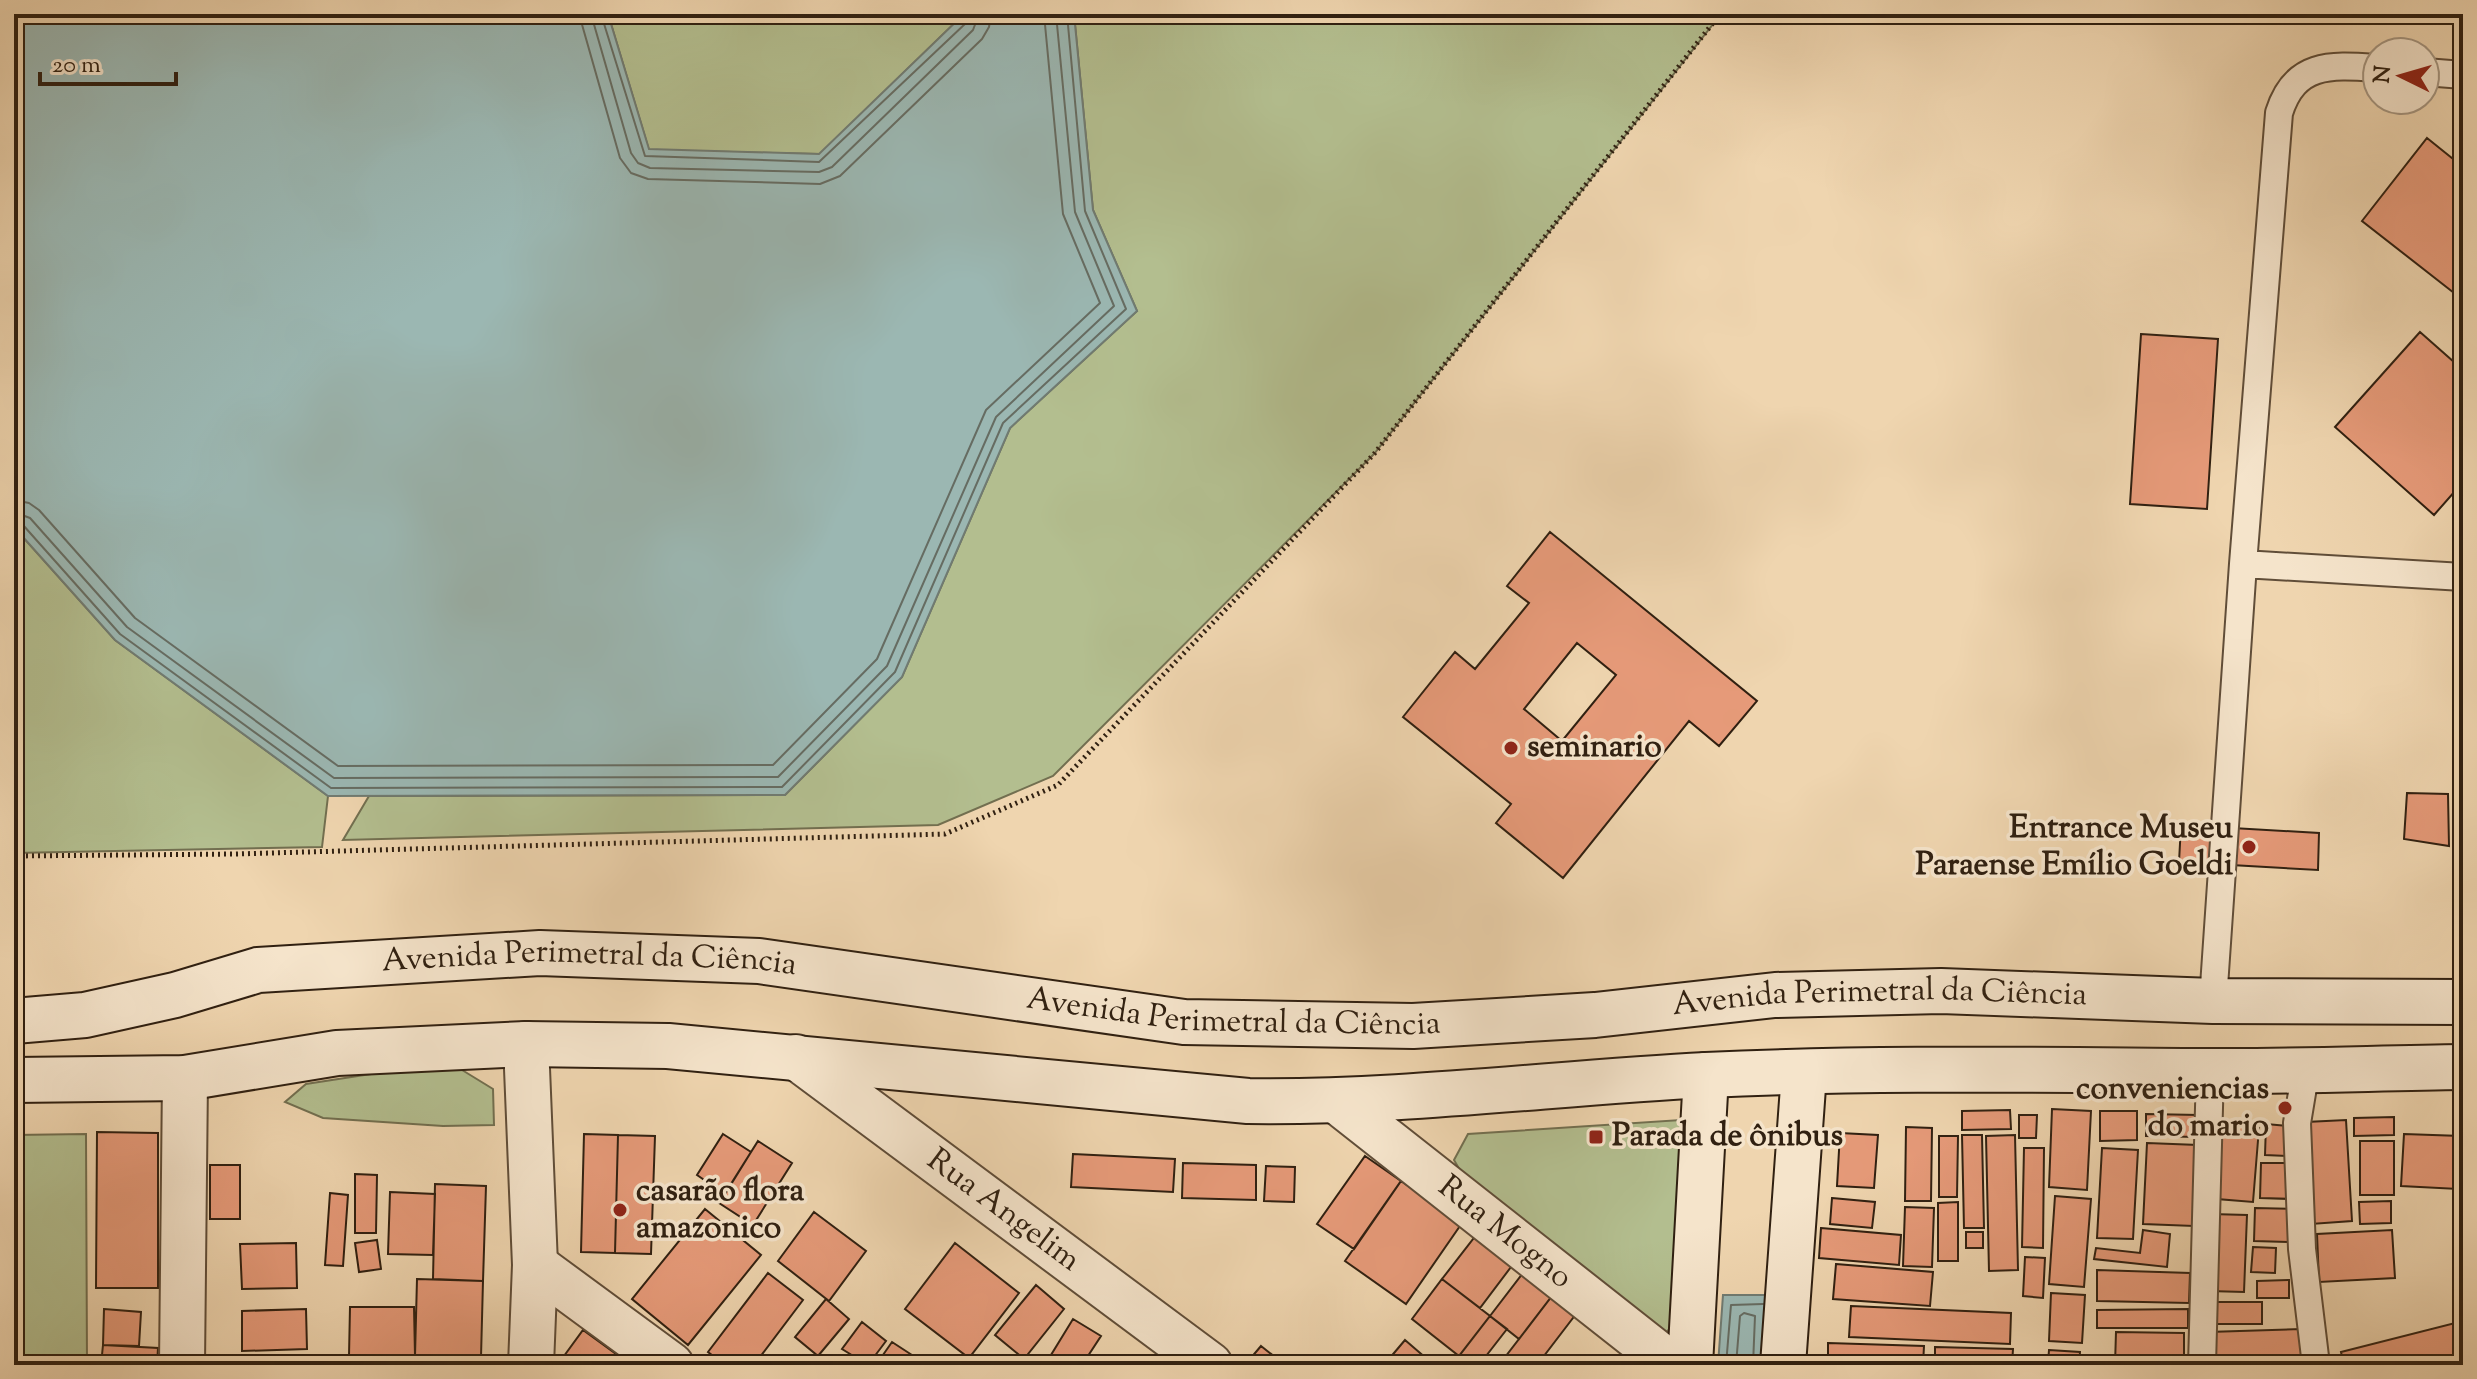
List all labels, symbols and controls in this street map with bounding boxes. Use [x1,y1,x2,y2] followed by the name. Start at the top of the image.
[40,36,176,86] scale bar
[2361,36,2441,116] north arrow
[52,49,101,83] text: 20 m
[2367,64,2401,85] text: N
[1527,725,1662,771] place label: seminario
[1502,739,1520,757] marker: seminario
[1915,806,2234,889] place label: Entrance Museu Paraense Emílio Goeldi
[2240,838,2258,856] marker: Entrance Museu Paraense Emílio Goeldi
[381,930,800,989] street label: Avenida Perimetral da Ciência
[1670,968,2088,1029] street label: Avenida Perimetral da Ciência
[1023,977,1442,1049] street label: Avenida Perimetral da Ciência
[2076,1067,2269,1150] place label: conveniencias do mario
[2276,1099,2294,1117] marker: conveniencias do mario
[1612,1114,1843,1160] place label: Parada de ônibus
[1587,1128,1605,1146] marker: Parada de ônibus
[916,1138,1089,1284] street label: Rua Angelim
[1427,1166,1582,1301] street label: Rua Mogno
[636,1169,805,1252] place label: casarão flora amazonico
[611,1201,629,1219] marker: casarão flora amazonico

